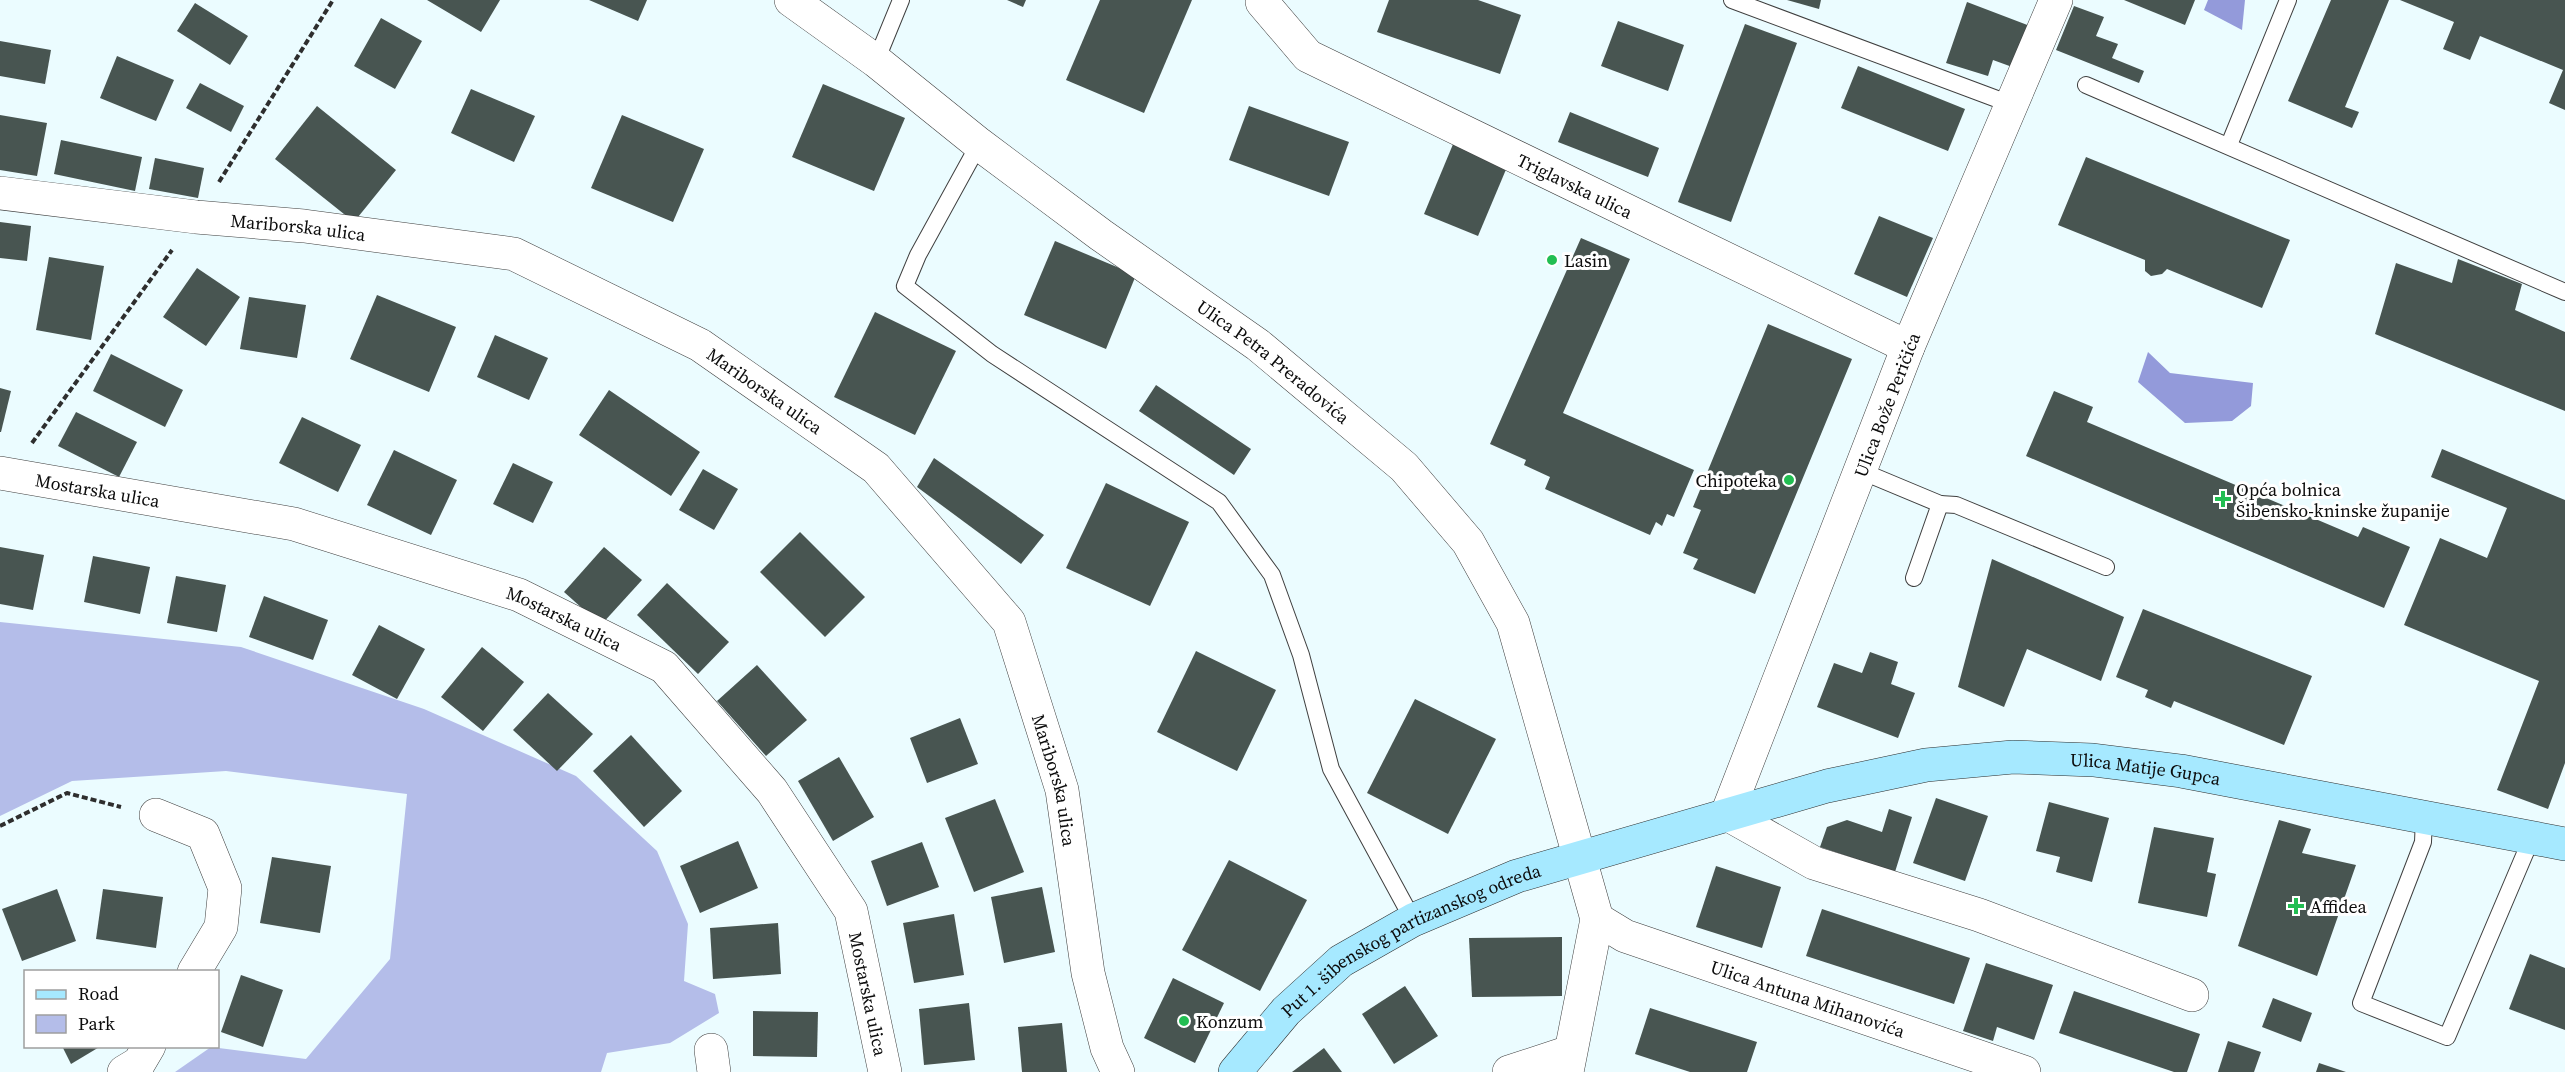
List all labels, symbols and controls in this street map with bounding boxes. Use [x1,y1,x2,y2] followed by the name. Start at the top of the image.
[1513,147,1638,225] street label: Triglavska ulica
[229,207,368,247] street label: Mariborska ulica
[1564,248,1608,273] place label: Lasin
[1545,253,1559,267] marker: Lasin
[1192,293,1356,430] street label: Ulica Petra Preradovića
[1848,328,1926,481] street label: Ulica Bože Peričića
[702,341,828,440] street label: Mariborska ulica
[33,467,163,513] street label: Mostarska ulica
[1696,468,1778,493] place label: Chipoteka
[1782,473,1796,487] marker: Chipoteka
[2236,477,2450,523] place label: Opća bolnica Šibensko-kninske županije
[2214,490,2232,508] marker: Opća bolnica Šibensko-kninske županije
[503,579,627,657] street label: Mostarska ulica
[1026,711,1082,849] street label: Mariborska ulica
[2070,747,2224,791] street label: Ulica Matije Gupca
[1275,857,1544,1022] street label: Put 1. šibenskog partizanskog odreda
[2310,894,2368,919] place label: Affidea
[2287,897,2305,915] marker: Affidea
[843,930,894,1059] street label: Mostarska ulica
[1707,954,1909,1043] street label: Ulica Antuna Mihanovića
[24,970,219,1048] legend
[78,981,119,1006] text: Road
[1196,1009,1263,1034] place label: Konzum
[78,1011,115,1036] text: Park
[1177,1014,1191,1028] marker: Konzum

